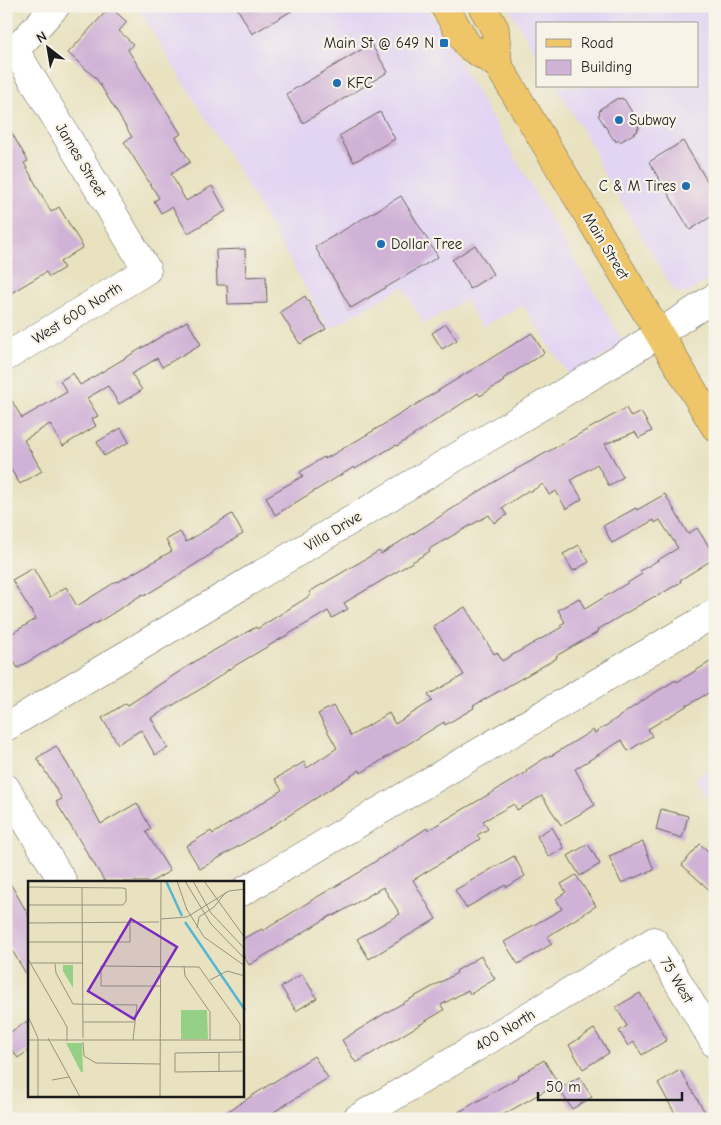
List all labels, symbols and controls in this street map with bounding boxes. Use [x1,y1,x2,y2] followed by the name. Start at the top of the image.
[22,22,72,72] north arrow
[536,22,698,88] legend
[33,28,50,47] text: N
[324,34,434,52] place label: Main St @ 649 N
[581,34,613,52] text: Road
[438,37,450,49] marker: Main St @ 649 N
[581,58,632,76] text: Building
[347,74,373,92] place label: KFC
[331,77,343,89] marker: KFC
[629,111,676,129] place label: Subway
[613,114,625,126] marker: Subway
[52,120,111,201] street label: James Street
[599,177,676,195] place label: C & M Tires
[680,180,692,192] marker: C & M Tires
[579,209,633,283] street label: Main Street
[391,235,463,253] place label: Dollar Tree
[375,238,387,250] marker: Dollar Tree
[29,278,125,348] street label: West 600 North
[301,507,365,555] street label: Villa Drive
[28,881,244,1098] inset map
[656,954,698,1007] street label: 75 West
[472,1005,538,1055] street label: 400 North
[538,1070,682,1102] scale bar
[546,1078,581,1096] text: 50 m

